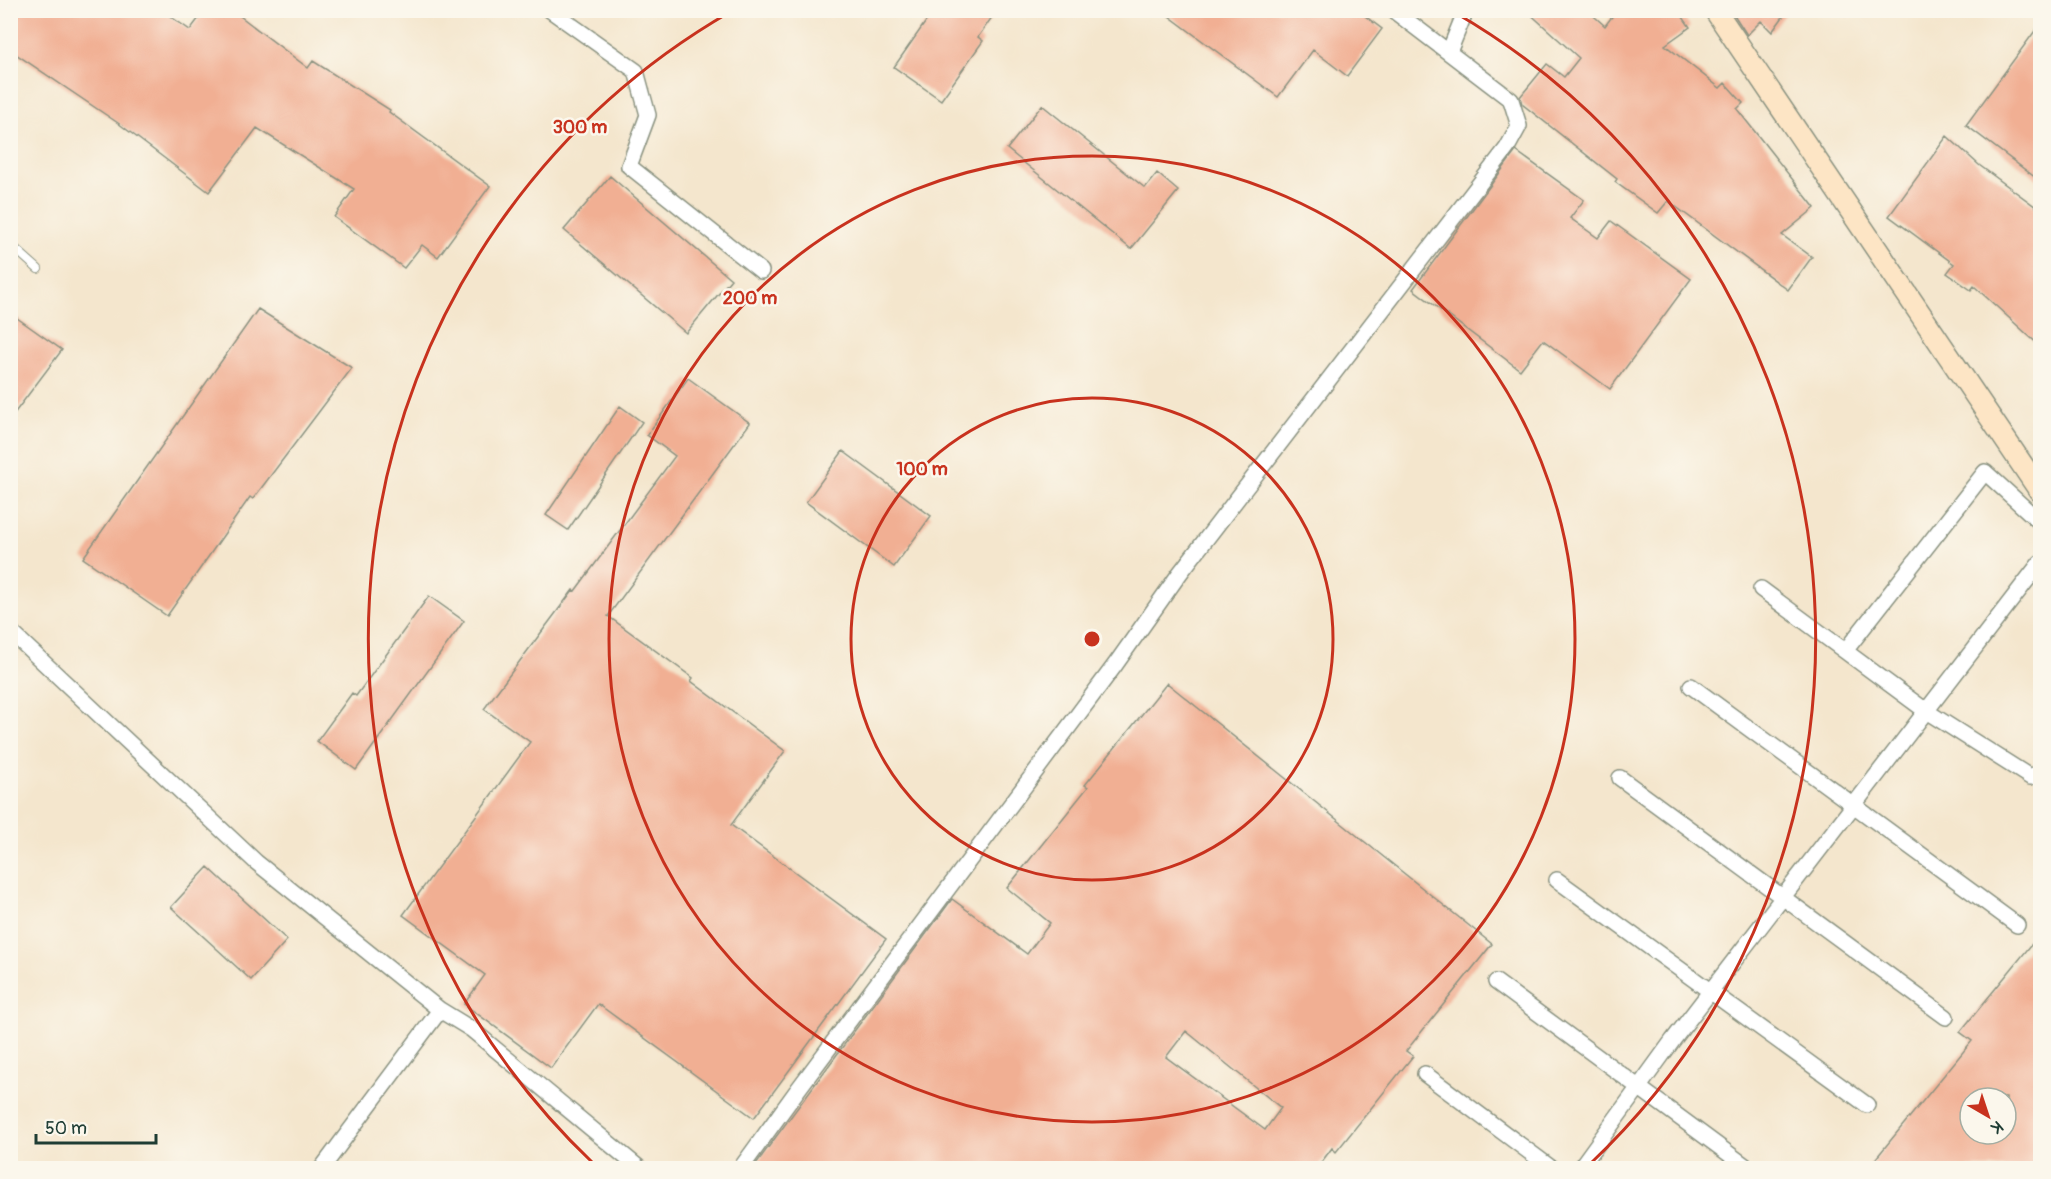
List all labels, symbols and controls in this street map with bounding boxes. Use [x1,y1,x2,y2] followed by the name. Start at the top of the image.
[553,116,607,139] text: 300 m
[723,287,777,310] text: 200 m
[896,458,948,481] text: 100 m
[1082,629,1102,649] centre of rings
[1958,1086,2018,1146] north arrow
[36,1107,156,1145] scale bar
[1986,1116,2007,1138] text: K
[45,1117,87,1140] text: 50 m

